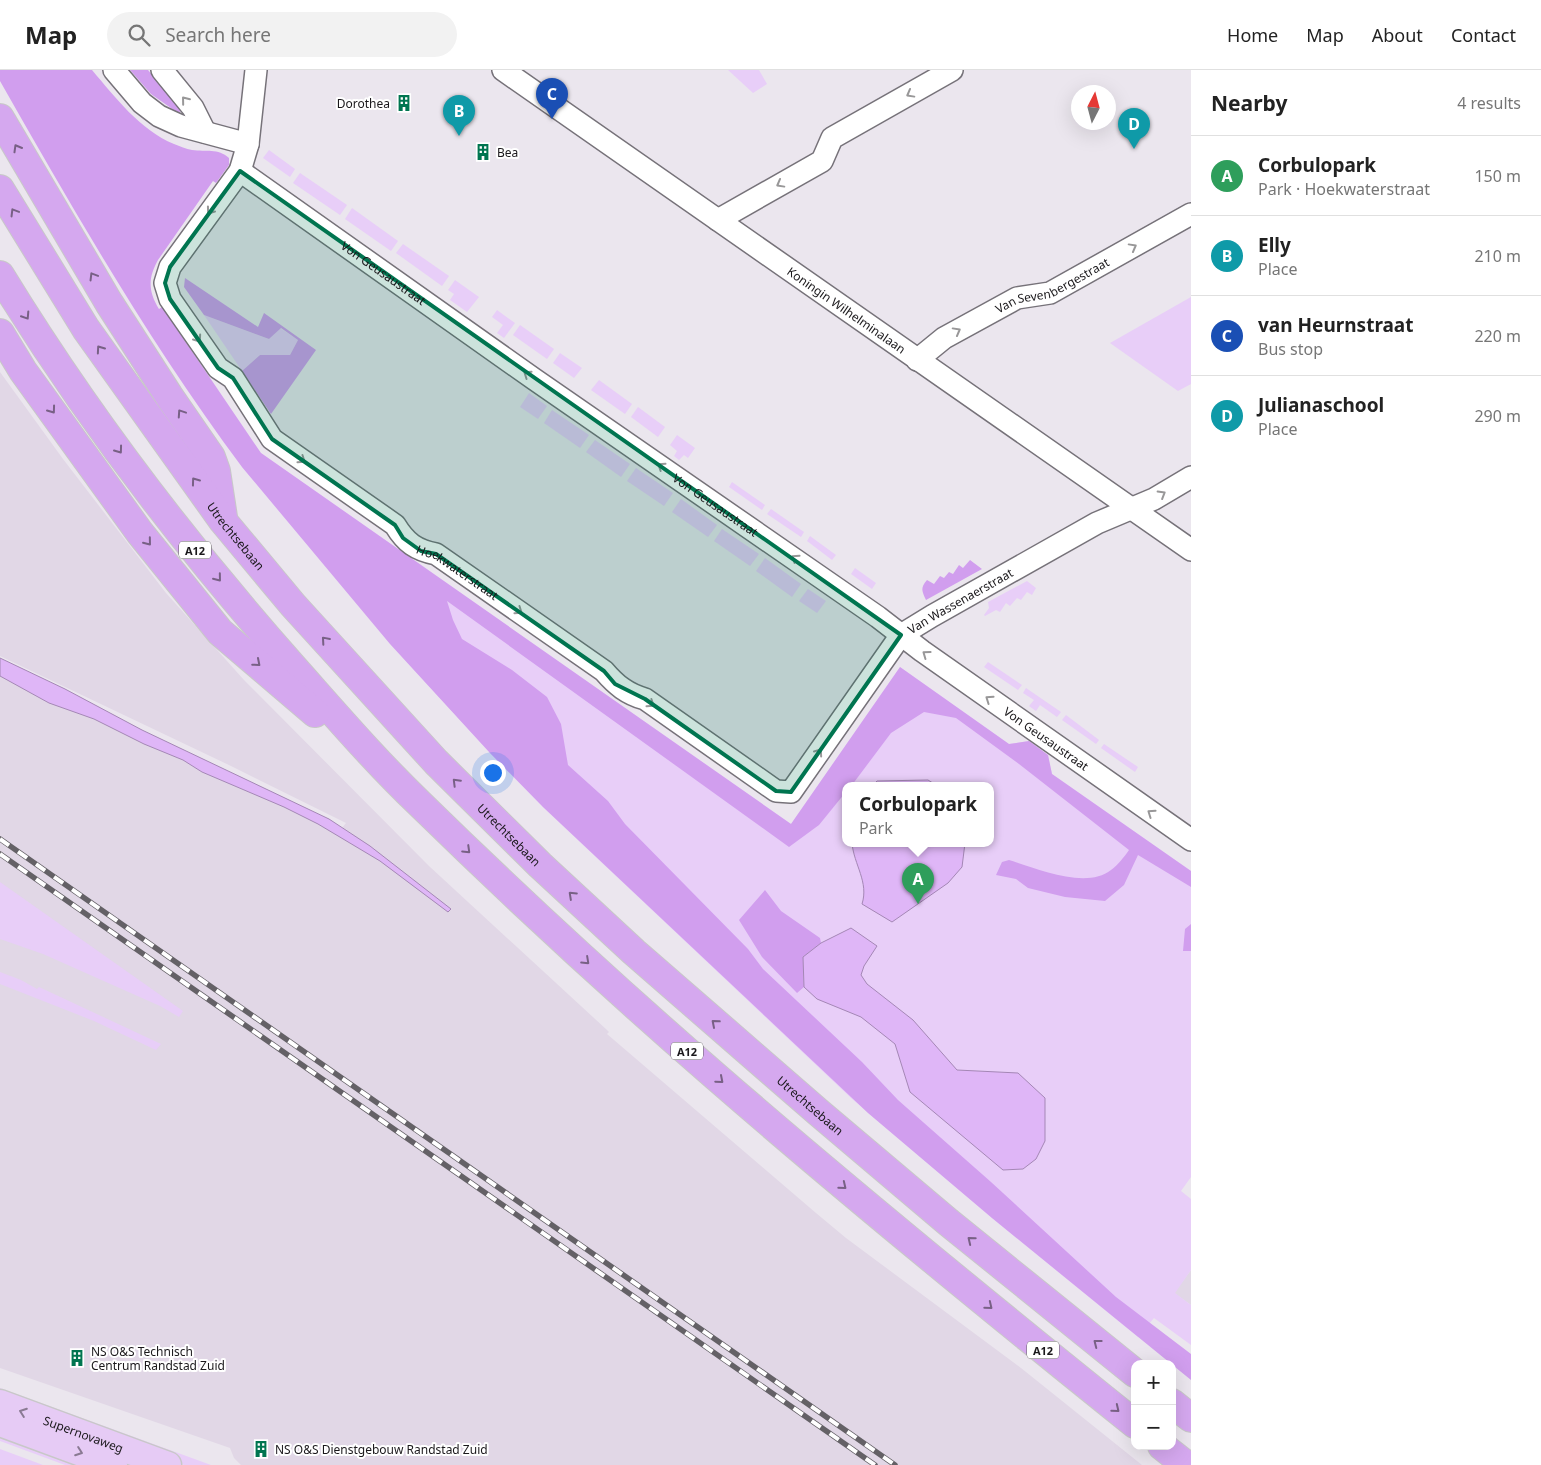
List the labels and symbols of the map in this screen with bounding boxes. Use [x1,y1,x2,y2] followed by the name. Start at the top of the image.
[536,78,568,119] pin: C
[1071,85,1116,130] north arrow
[906,88,915,98] one-way arrow
[394,93,414,113] building icon: Dorothea
[337,95,390,112] place label: Dorothea
[443,95,475,136] pin: B
[182,96,191,105] one-way arrow
[1118,108,1150,149] pin: D
[473,142,493,162] building icon: Bea
[497,144,518,161] place label: Bea
[14,145,24,154] one-way arrow
[776,178,785,188] one-way arrow
[207,205,216,214] one-way arrow
[10,208,20,217] one-way arrow
[338,237,430,309] street label: Von Geusaustraat
[1127,243,1136,253] one-way arrow
[992,253,1113,317] street label: Van Sevenbergestraat
[784,262,909,357] street label: Koningin Wilhelminalaan
[89,273,99,282] one-way arrow
[20,310,29,320] one-way arrow
[951,328,960,338] one-way arrow
[192,333,201,343] one-way arrow
[97,345,106,355] one-way arrow
[523,371,533,380] one-way arrow
[46,404,55,414] one-way arrow
[178,409,187,419] one-way arrow
[113,444,122,453] one-way arrow
[296,454,306,463] one-way arrow
[657,463,667,472] one-way arrow
[670,469,762,541] street label: Von Geusaustraat
[192,477,201,487] one-way arrow
[1156,491,1165,501] one-way arrow
[204,498,269,574] street label: Utrechtsebaan
[142,536,150,545] one-way arrow
[414,540,503,604] street label: Hoekwaterstraat
[179,542,211,558] road number: A12
[791,555,800,564] one-way arrow
[904,563,1016,638] street label: Van Wassenaerstraat
[212,573,221,582] one-way arrow
[513,605,523,614] one-way arrow
[322,637,331,646] one-way arrow
[922,651,932,660] one-way arrow
[252,658,261,667] one-way arrow
[986,696,995,705] one-way arrow
[645,698,655,707] one-way arrow
[1000,703,1093,775] street label: Von Geusaustraat
[813,748,822,758] one-way arrow
[480,760,506,786] your location
[453,778,462,787] one-way arrow
[474,799,545,870] street label: Utrechtsebaan
[1147,810,1157,819] one-way arrow
[461,844,470,853] one-way arrow
[902,863,934,904] pin: A
[569,892,578,901] one-way arrow
[580,955,589,964] one-way arrow
[712,1020,721,1029] one-way arrow
[671,1042,703,1059] road number: A12
[773,1072,847,1139] street label: Utrechtsebaan
[715,1075,724,1084] one-way arrow
[838,1181,847,1190] one-way arrow
[968,1237,977,1246] one-way arrow
[984,1301,993,1310] one-way arrow
[1093,1339,1102,1348] one-way arrow
[1027,1342,1059,1358] road number: A12
[91,1343,225,1374] place label: NS O&S Technisch Centrum Randstad Zuid
[67,1348,87,1368] building icon: NS O&S Technisch Centrum Randstad Zuid
[1110,1403,1119,1412] one-way arrow
[20,1408,28,1418] one-way arrow
[41,1411,126,1456] street label: Supernovaweg
[251,1439,271,1459] building icon: NS O&S Dienstgebouw Randstad Zuid
[275,1441,488,1458] place label: NS O&S Dienstgebouw Randstad Zuid
[74,1446,82,1456] one-way arrow

